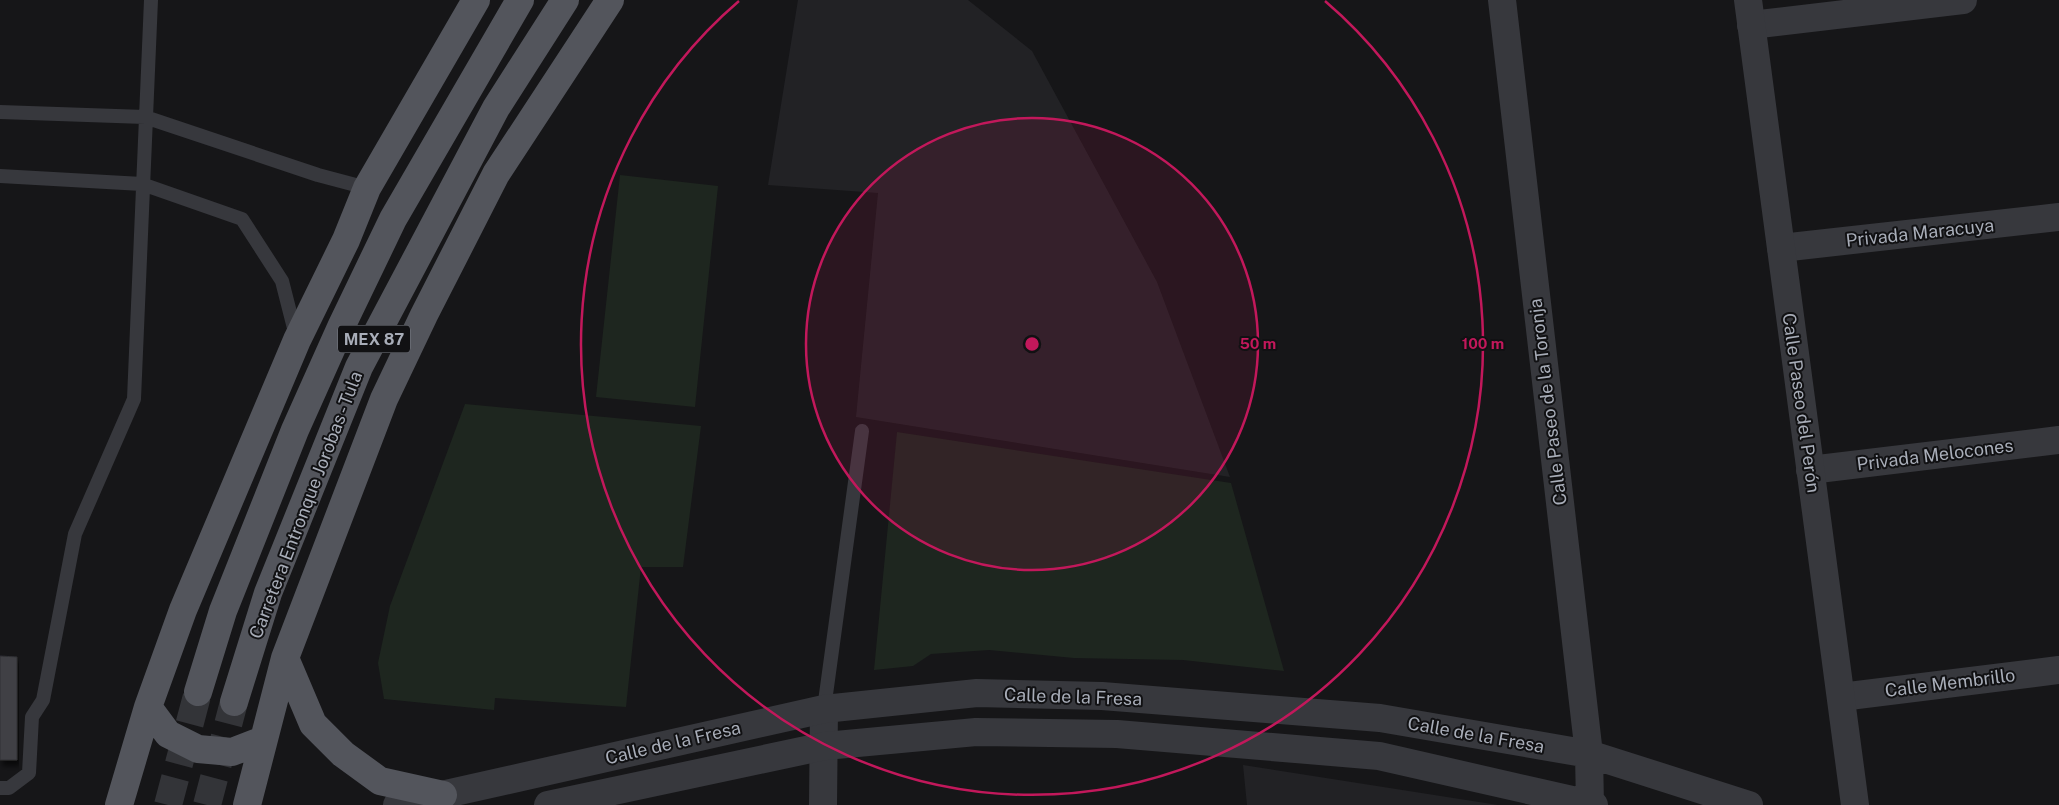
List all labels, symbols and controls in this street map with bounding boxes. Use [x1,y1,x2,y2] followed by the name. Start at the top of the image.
[1845,214,1995,251] street label: Privada Maracuya
[1524,297,1571,507] street label: Calle Paseo de la Toronja
[1778,312,1825,494] street label: Calle Paseo del Perón
[338,326,410,352] road number: MEX 87
[1023,335,1041,353] centre of rings
[1240,335,1276,352] text: 50 m
[1462,335,1504,352] text: 100 m
[245,368,366,642] street label: Carretera Entronque Jorobas - Tula
[1855,434,2014,475] street label: Privada Melocones
[1884,664,2016,701] street label: Calle Membrillo
[1004,684,1143,709] street label: Calle de la Fresa
[1406,712,1546,757] street label: Calle de la Fresa
[603,717,743,768] street label: Calle de la Fresa

